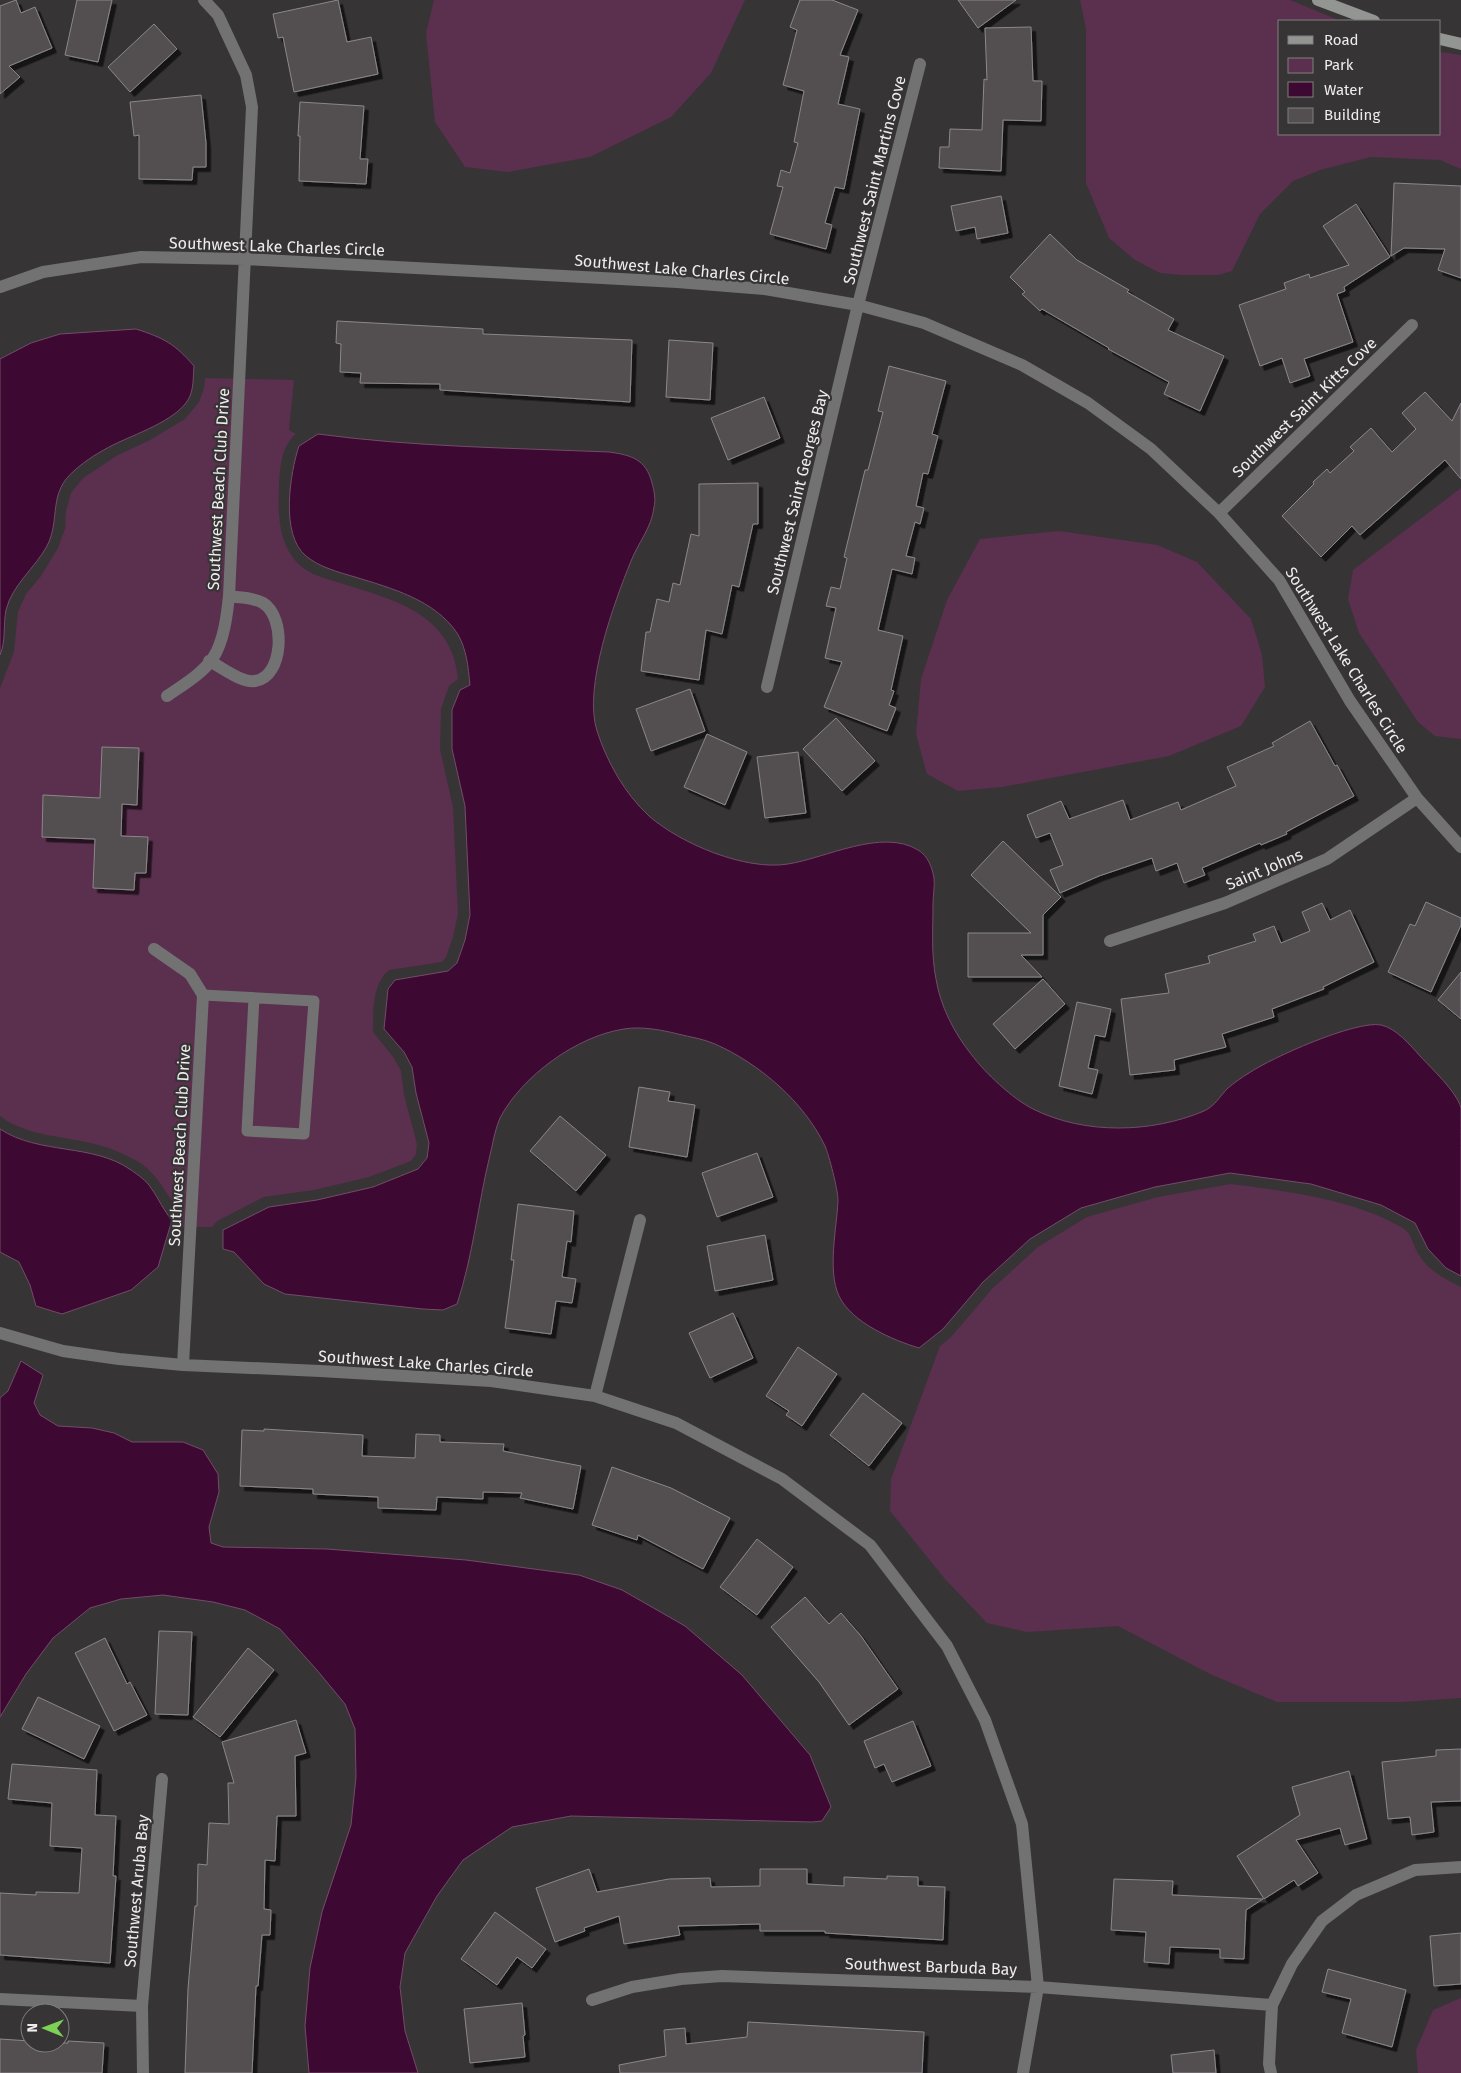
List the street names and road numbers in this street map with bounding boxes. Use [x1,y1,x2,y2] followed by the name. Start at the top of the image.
[839,74,910,287] street label: Southwest Saint Martins Cove
[169,233,385,260] street label: Southwest Lake Charles Circle
[574,251,790,288] street label: Southwest Lake Charles Circle
[1228,333,1380,481] street label: Southwest Saint Kitts Cove
[204,387,233,591] street label: Southwest Beach Club Drive
[763,388,832,596] street label: Southwest Saint Georges Bay
[1281,564,1412,757] street label: Southwest Lake Charles Circle
[1223,845,1306,894] street label: Saint Johns
[165,1043,194,1247] street label: Southwest Beach Club Drive
[318,1346,534,1381] street label: Southwest Lake Charles Circle
[120,1814,153,1968] street label: Southwest Aruba Bay
[845,1954,1017,1979] street label: Southwest Barbuda Bay

